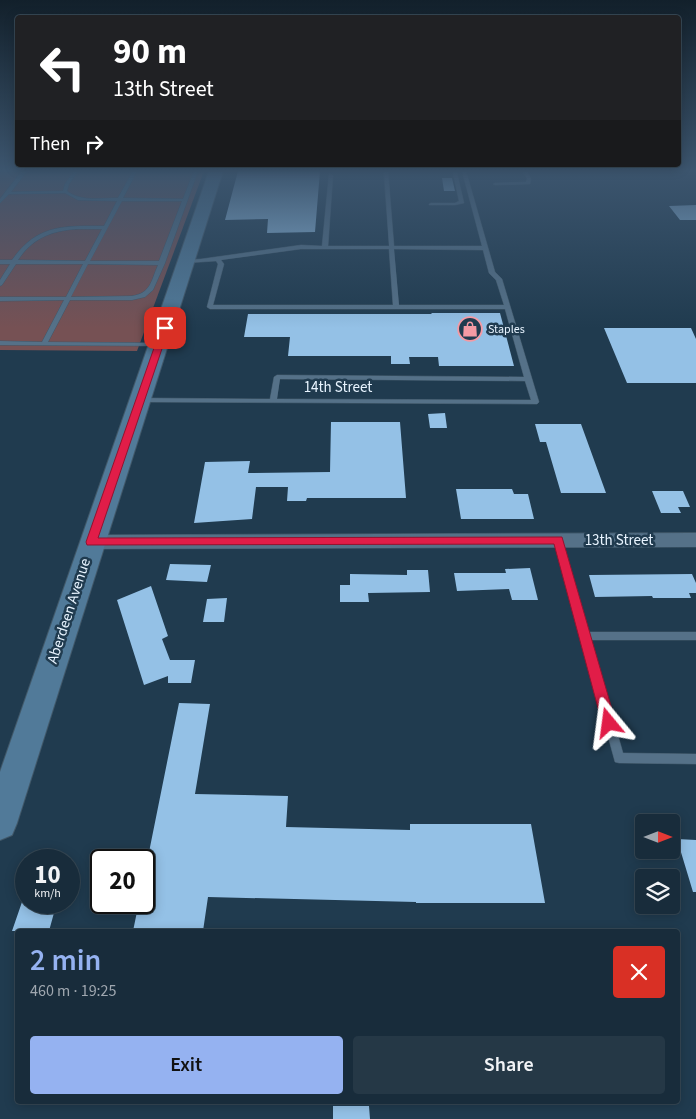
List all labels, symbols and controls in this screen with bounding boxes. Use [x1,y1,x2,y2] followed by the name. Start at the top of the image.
[113,27,187,77] text: 90 m
[30,35,95,100] icon: left
[113,73,214,105] text: 13th Street
[80,130,108,158] icon: right
[30,131,70,158] text: Then
[144,307,186,349] pin
[151,314,179,342] icon: arrive
[457,316,483,342] shop icon: Staples
[488,321,525,338] place label: Staples
[304,377,372,398] street label: 14th Street
[585,530,653,551] street label: 13th Street
[42,556,96,666] street label: Aberdeen Avenue
[582,696,634,748] position arrow
[635,814,680,859] north arrow
[635,814,680,914] map controls
[90,849,155,914] speed limit sign: 20
[34,857,61,893] text: 10
[635,869,680,914] button: layers
[34,885,61,902] text: km/h
[30,939,101,982] text: 2 min
[613,946,665,998] button: close
[30,980,117,1002] text: 460 m · 19:25
[30,1036,343,1094] button: Exit
[353,1036,665,1094] button: Share

